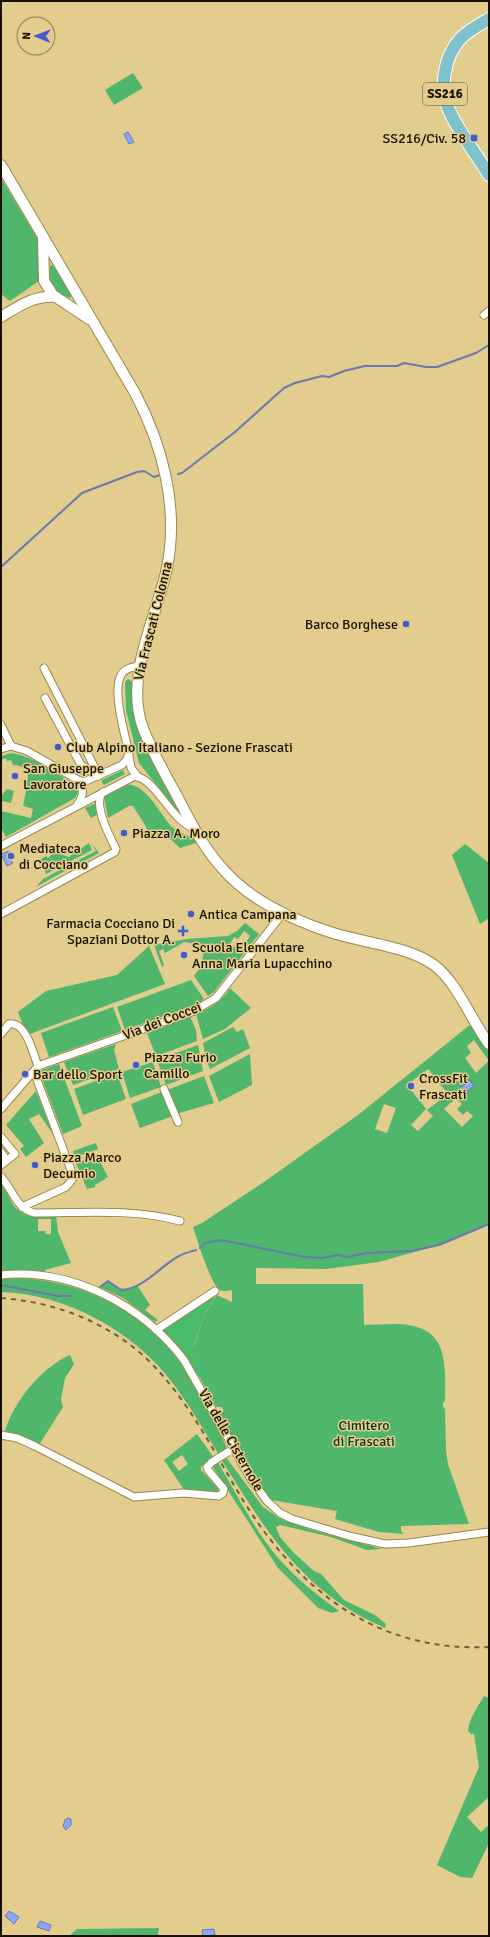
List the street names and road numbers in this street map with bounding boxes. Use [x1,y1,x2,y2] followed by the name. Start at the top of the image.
[423,83,467,105] road number: SS216
[130,560,176,682] street label: Via Frascati Colonna
[120,998,204,1044] street label: Via dei Coccei
[195,1386,267,1494] street label: Via delle Cisternole

